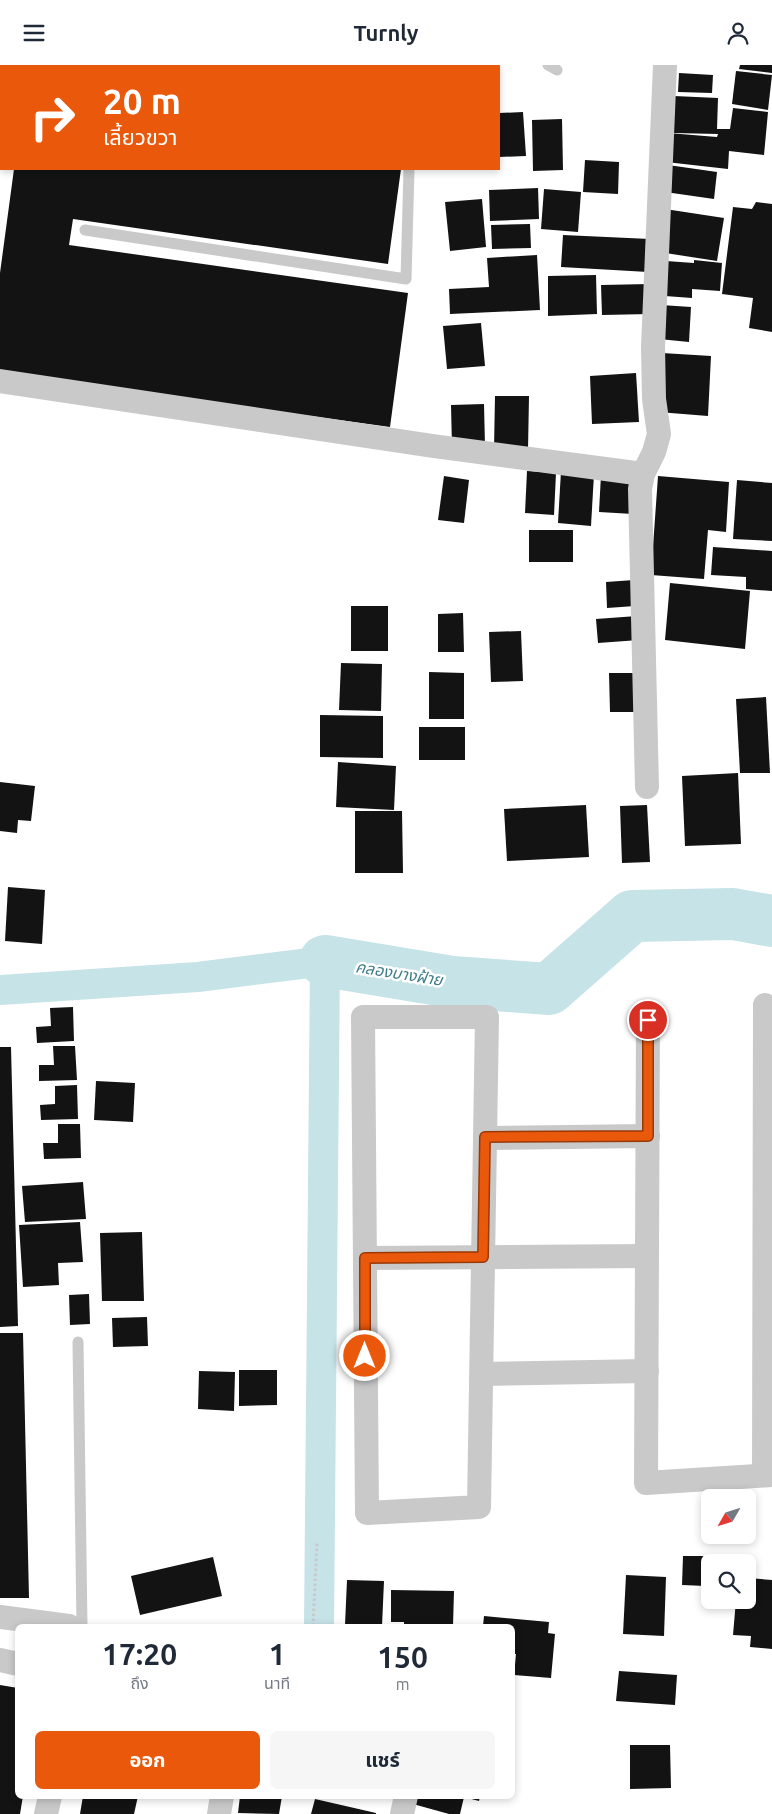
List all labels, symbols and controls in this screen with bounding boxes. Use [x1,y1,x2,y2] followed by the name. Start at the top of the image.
[20,19,48,47] icon: menu
[724,19,752,47] icon: person
[354,20,418,45] text: Turnly
[103,81,181,121] text: 20 m
[20,85,85,150] icon: right
[103,124,178,149] text: เลี้ยวขวา
[354,957,445,989] water label: คลองบางฝ้าย
[627,999,669,1041] pin
[634,1006,662,1034] icon: arrive
[338,1329,390,1381] position arrow
[701,1489,756,1544] north arrow
[701,1489,756,1609] map controls
[701,1554,756,1609] button: search
[102,1637,177,1671] text: 17:20
[269,1637,286,1671] text: 1
[377,1640,428,1674] text: 150
[130,1674,149,1692] text: ถึง
[264,1674,290,1692] text: นาที
[396,1675,409,1693] text: m
[35,1731,260,1789] button: ออก
[270,1731,495,1789] button: แชร์

